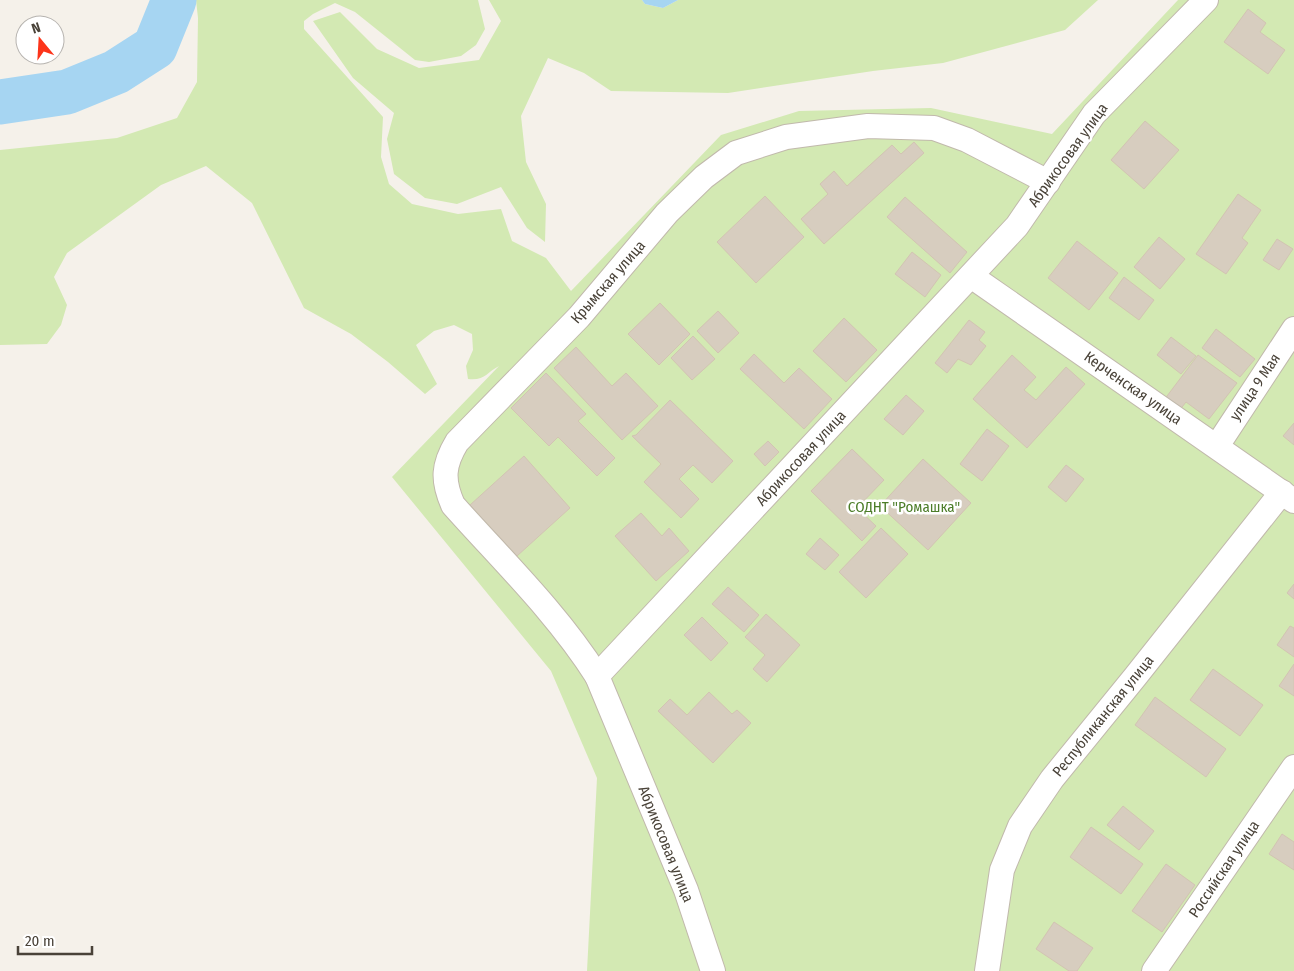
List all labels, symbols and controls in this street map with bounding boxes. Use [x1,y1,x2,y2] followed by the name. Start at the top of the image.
[15,15,65,65] north arrow
[30,19,43,37] text: N
[1024,100,1112,210] street label: Абрикосовая улица
[567,237,649,327] street label: Крымская улица
[1081,348,1185,428] street label: Керченская улица
[1226,350,1284,424] street label: улица 9 Мая
[752,407,850,509] street label: Абрикосовая улица
[848,498,960,516] park label: СОДНТ "Ромашка"
[1049,652,1157,780] street label: Республиканская улица
[634,783,698,905] street label: Абрикосовая улица
[1185,817,1263,921] street label: Российская улица
[18,924,91,956] scale bar
[25,932,55,950] text: 20 m

